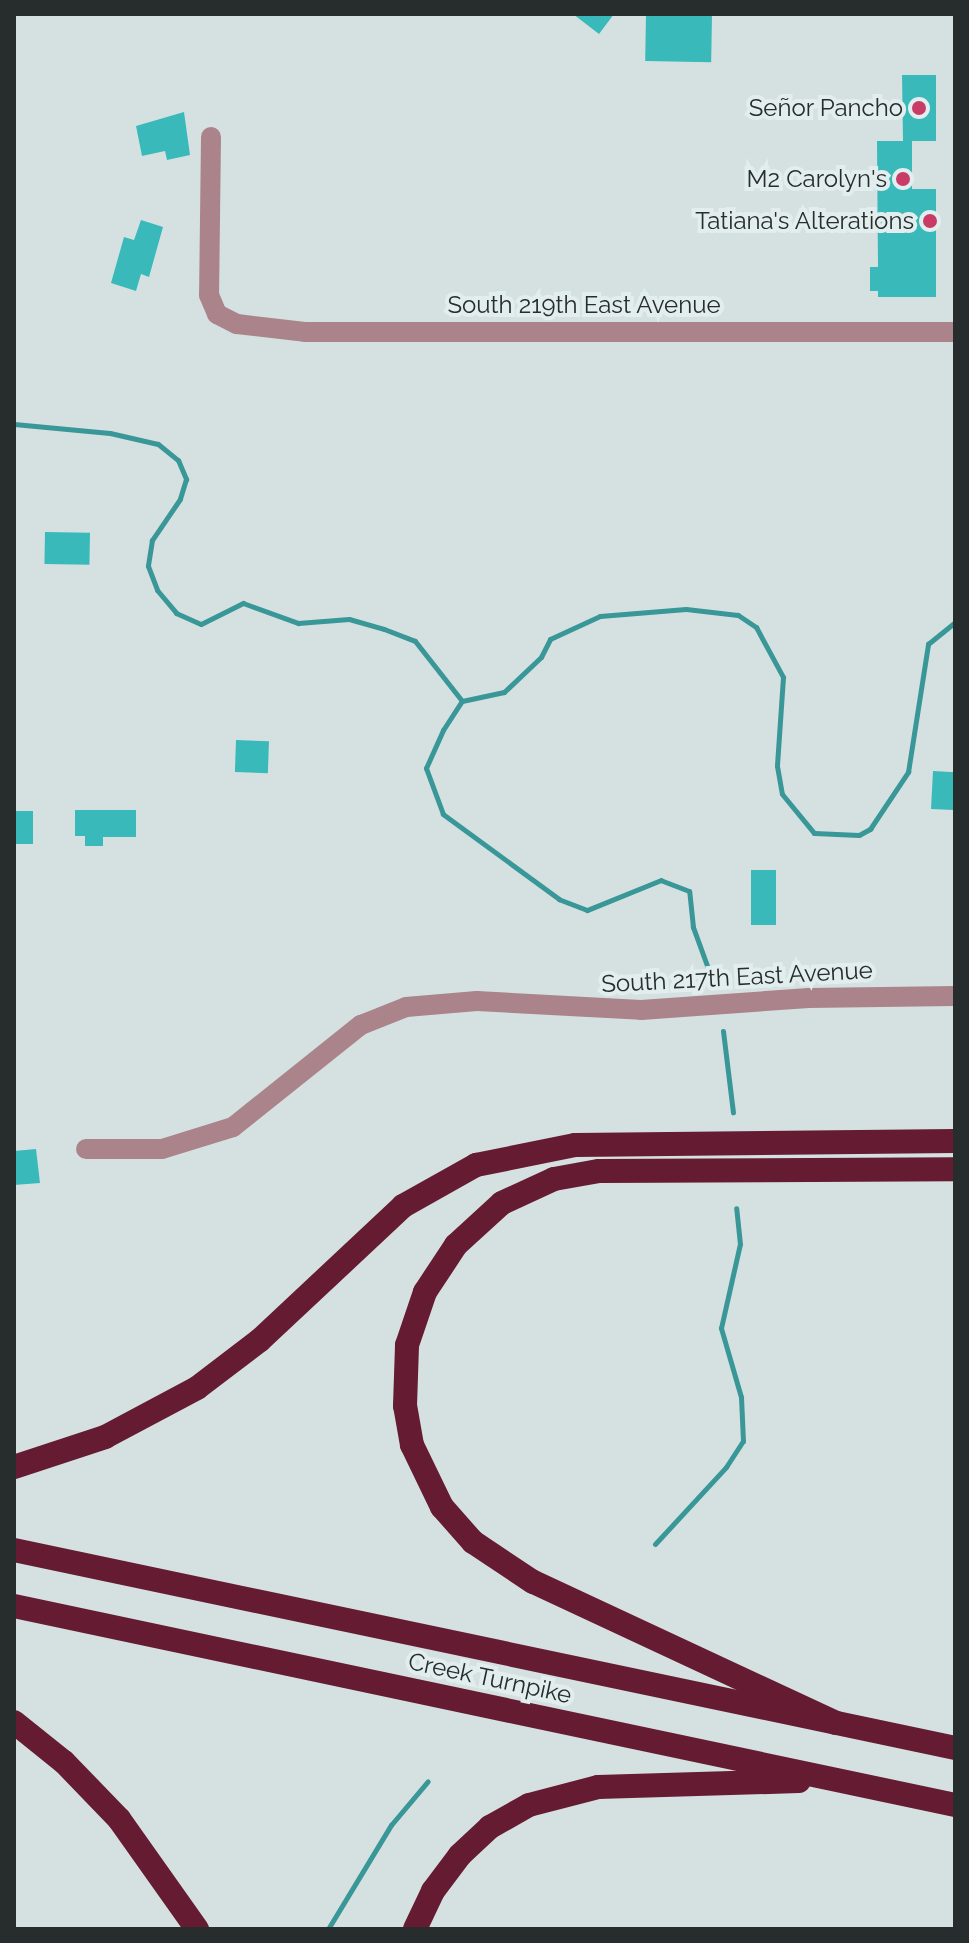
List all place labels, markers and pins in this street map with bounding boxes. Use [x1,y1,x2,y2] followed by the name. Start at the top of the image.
[748,94,903,122] place label: Señor Pancho
[910,99,928,117] marker: Señor Pancho
[746,165,887,193] place label: M2 Carolyn's
[894,170,912,188] marker: M2 Carolyn's
[694,207,914,235] place label: Tatiana's Alterations
[921,212,939,230] marker: Tatiana's Alterations

